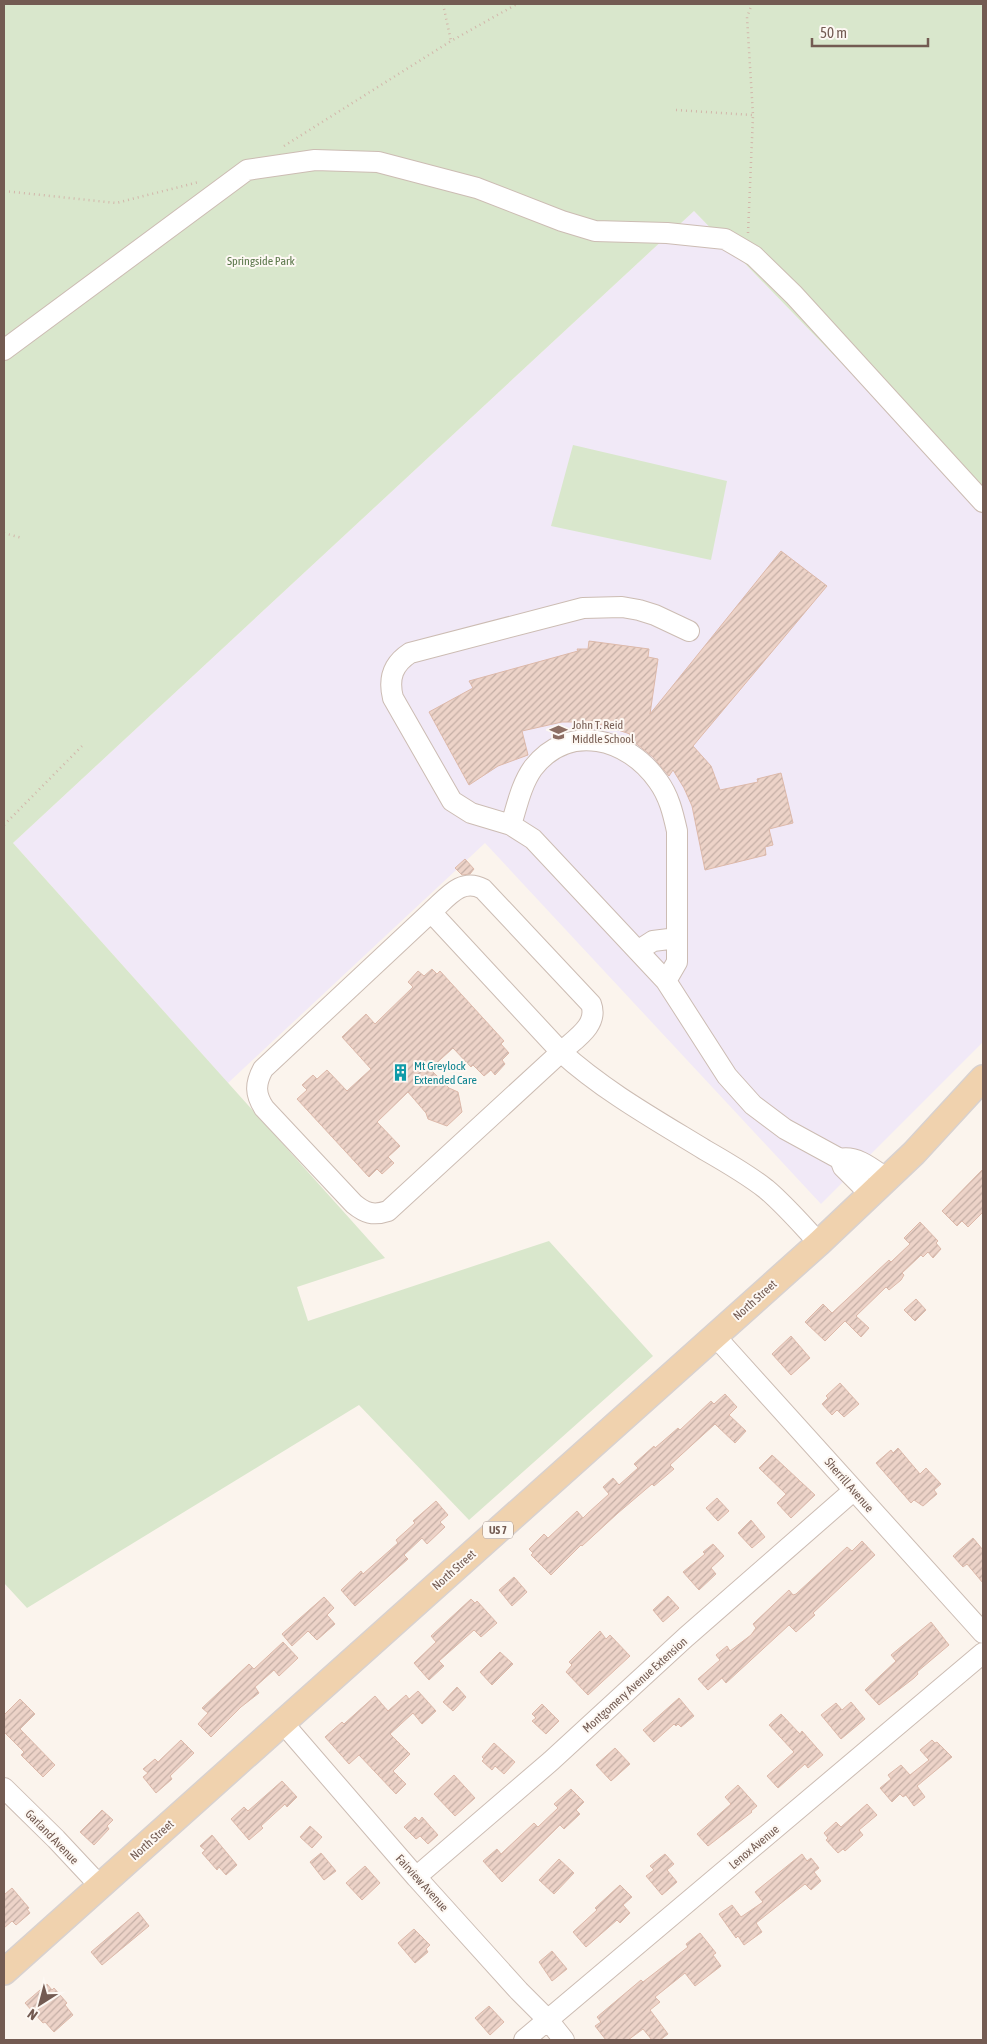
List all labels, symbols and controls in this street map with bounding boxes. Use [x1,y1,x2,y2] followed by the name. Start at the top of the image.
[812,15,928,47] scale bar
[820,24,847,41] text: 50 m
[227,254,296,268] park label: Springside Park
[572,718,635,746] place label: John T. Reid Middle School
[548,722,568,742] school or university icon: John T. Reid Middle School
[414,1059,477,1087] place label: Mt Greylock Extended Care
[390,1063,410,1083] building icon: Mt Greylock Extended Care
[730,1277,780,1323] street label: North Street
[822,1455,876,1515] street label: Sherrill Avenue
[483,1522,513,1538] road number: US 7
[429,1547,479,1593] street label: North Street
[580,1634,690,1736] street label: Montgomery Avenue Extension
[22,1807,82,1867] street label: Garland Avenue
[127,1817,177,1863] street label: North Street
[726,1822,782,1872] street label: Lenox Avenue
[393,1852,451,1914] street label: Fairview Avenue
[15,1979,65,2029] north arrow
[24,2006,40,2023] text: N

